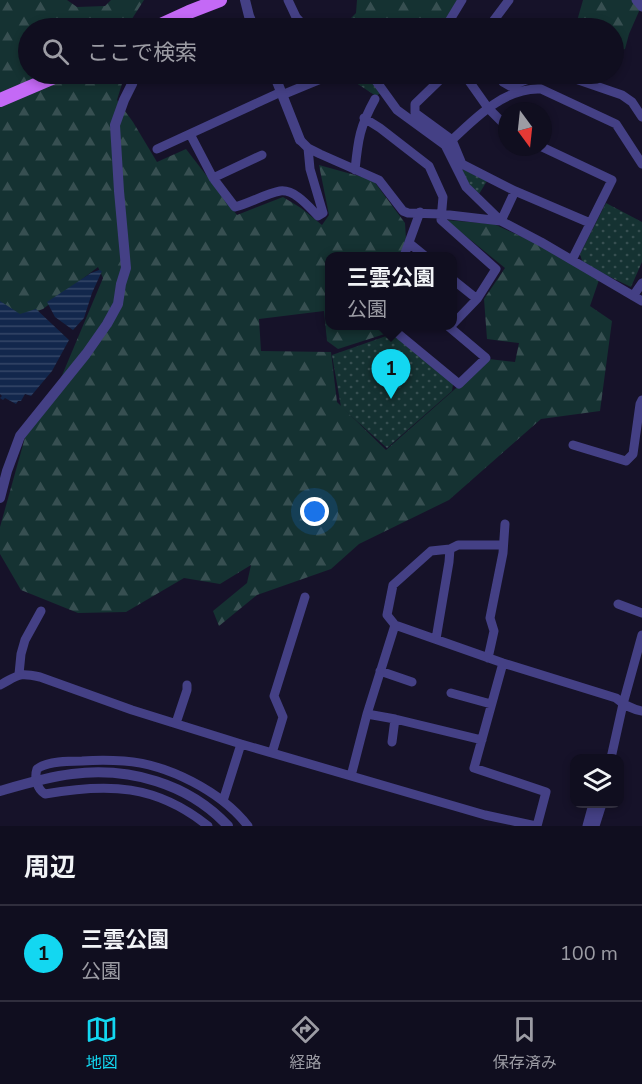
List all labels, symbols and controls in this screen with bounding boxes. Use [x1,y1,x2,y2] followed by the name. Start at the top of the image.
[18,18,624,84] search box
[39,35,72,68] icon: search
[87,38,197,68] text: ここで検索
[498,102,552,156] north arrow
[325,252,457,330] popup
[347,263,435,293] text: 三雲公園
[347,296,387,323] text: 公園
[372,350,410,399] pin: 1
[300,497,329,526] your location
[570,754,624,808] map controls
[570,754,624,808] button: layers
[24,850,76,885] text: 周辺
[81,925,169,955] text: 三雲公園
[38,940,50,967] text: 1
[560,940,618,967] text: 100 m
[81,958,121,985] text: 公園
[85,1013,118,1074] tab: 地図
[289,1013,322,1074] tab: 経路
[493,1013,557,1074] tab: 保存済み

